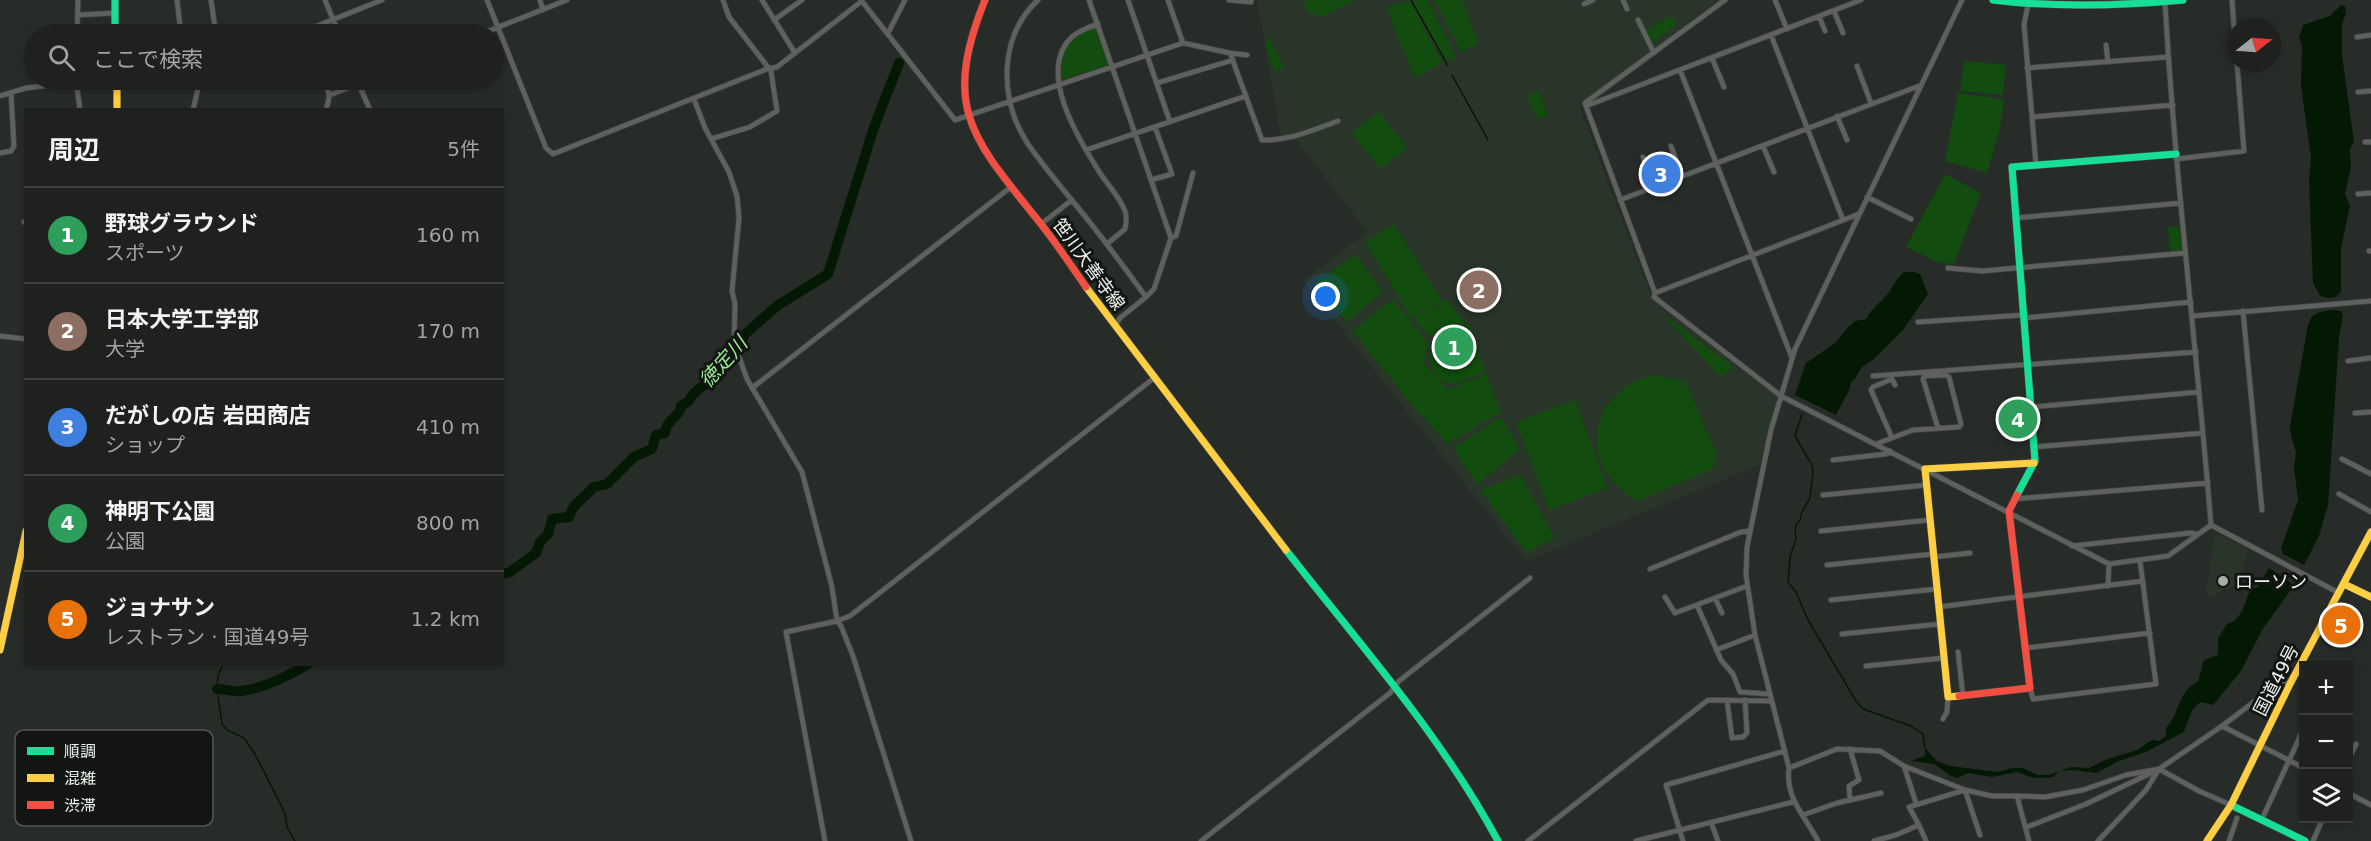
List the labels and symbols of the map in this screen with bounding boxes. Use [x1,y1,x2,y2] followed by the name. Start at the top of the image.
[2227,18,2281,72] north arrow
[1642,152,1680,196] pin: 3
[1049,214,1129,314] street label: 笹川大善寺線
[1460,268,1498,312] pin: 2
[1311,282,1340,311] your location
[1434,324,1474,370] pin: 1
[694,330,753,392] water label: 徳定川
[1998,396,2038,442] pin: 4
[2235,571,2307,592] place label: ローソン
[2216,574,2230,588] marker: ローソン
[2322,602,2360,648] pin: 5
[2249,641,2303,719] street label: 国道49号
[15,730,213,826] legend
[64,742,96,761] text: 順調
[64,769,96,788] text: 混雑
[64,796,96,815] text: 渋滞

